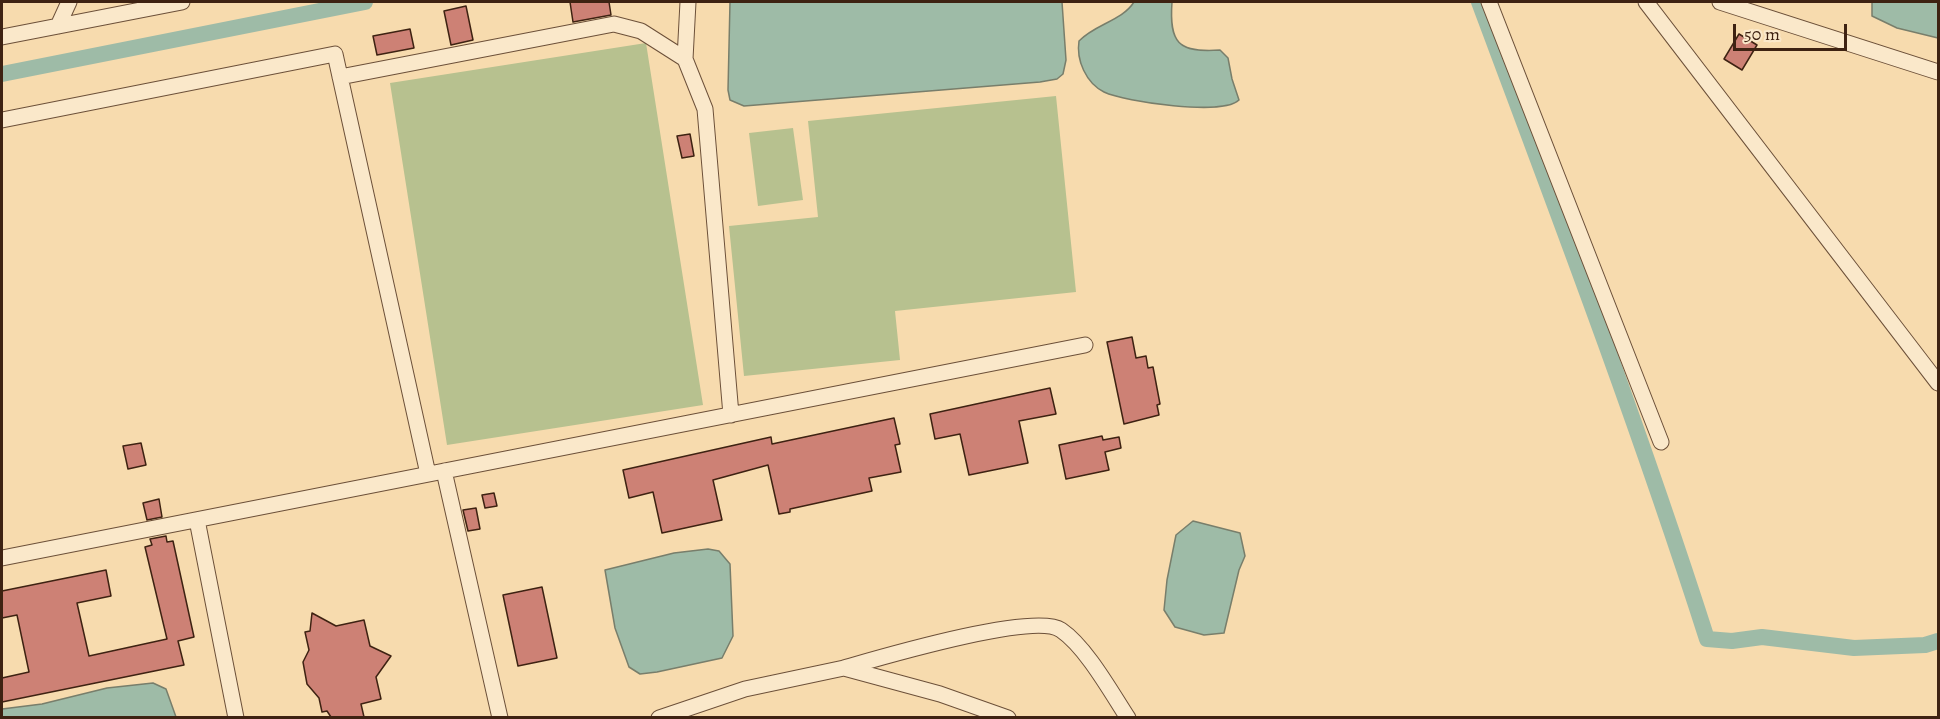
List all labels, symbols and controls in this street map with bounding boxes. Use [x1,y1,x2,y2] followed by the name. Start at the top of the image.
[1736,12,1850,50] scale bar
[1744,22,1780,46] text: 50 m

